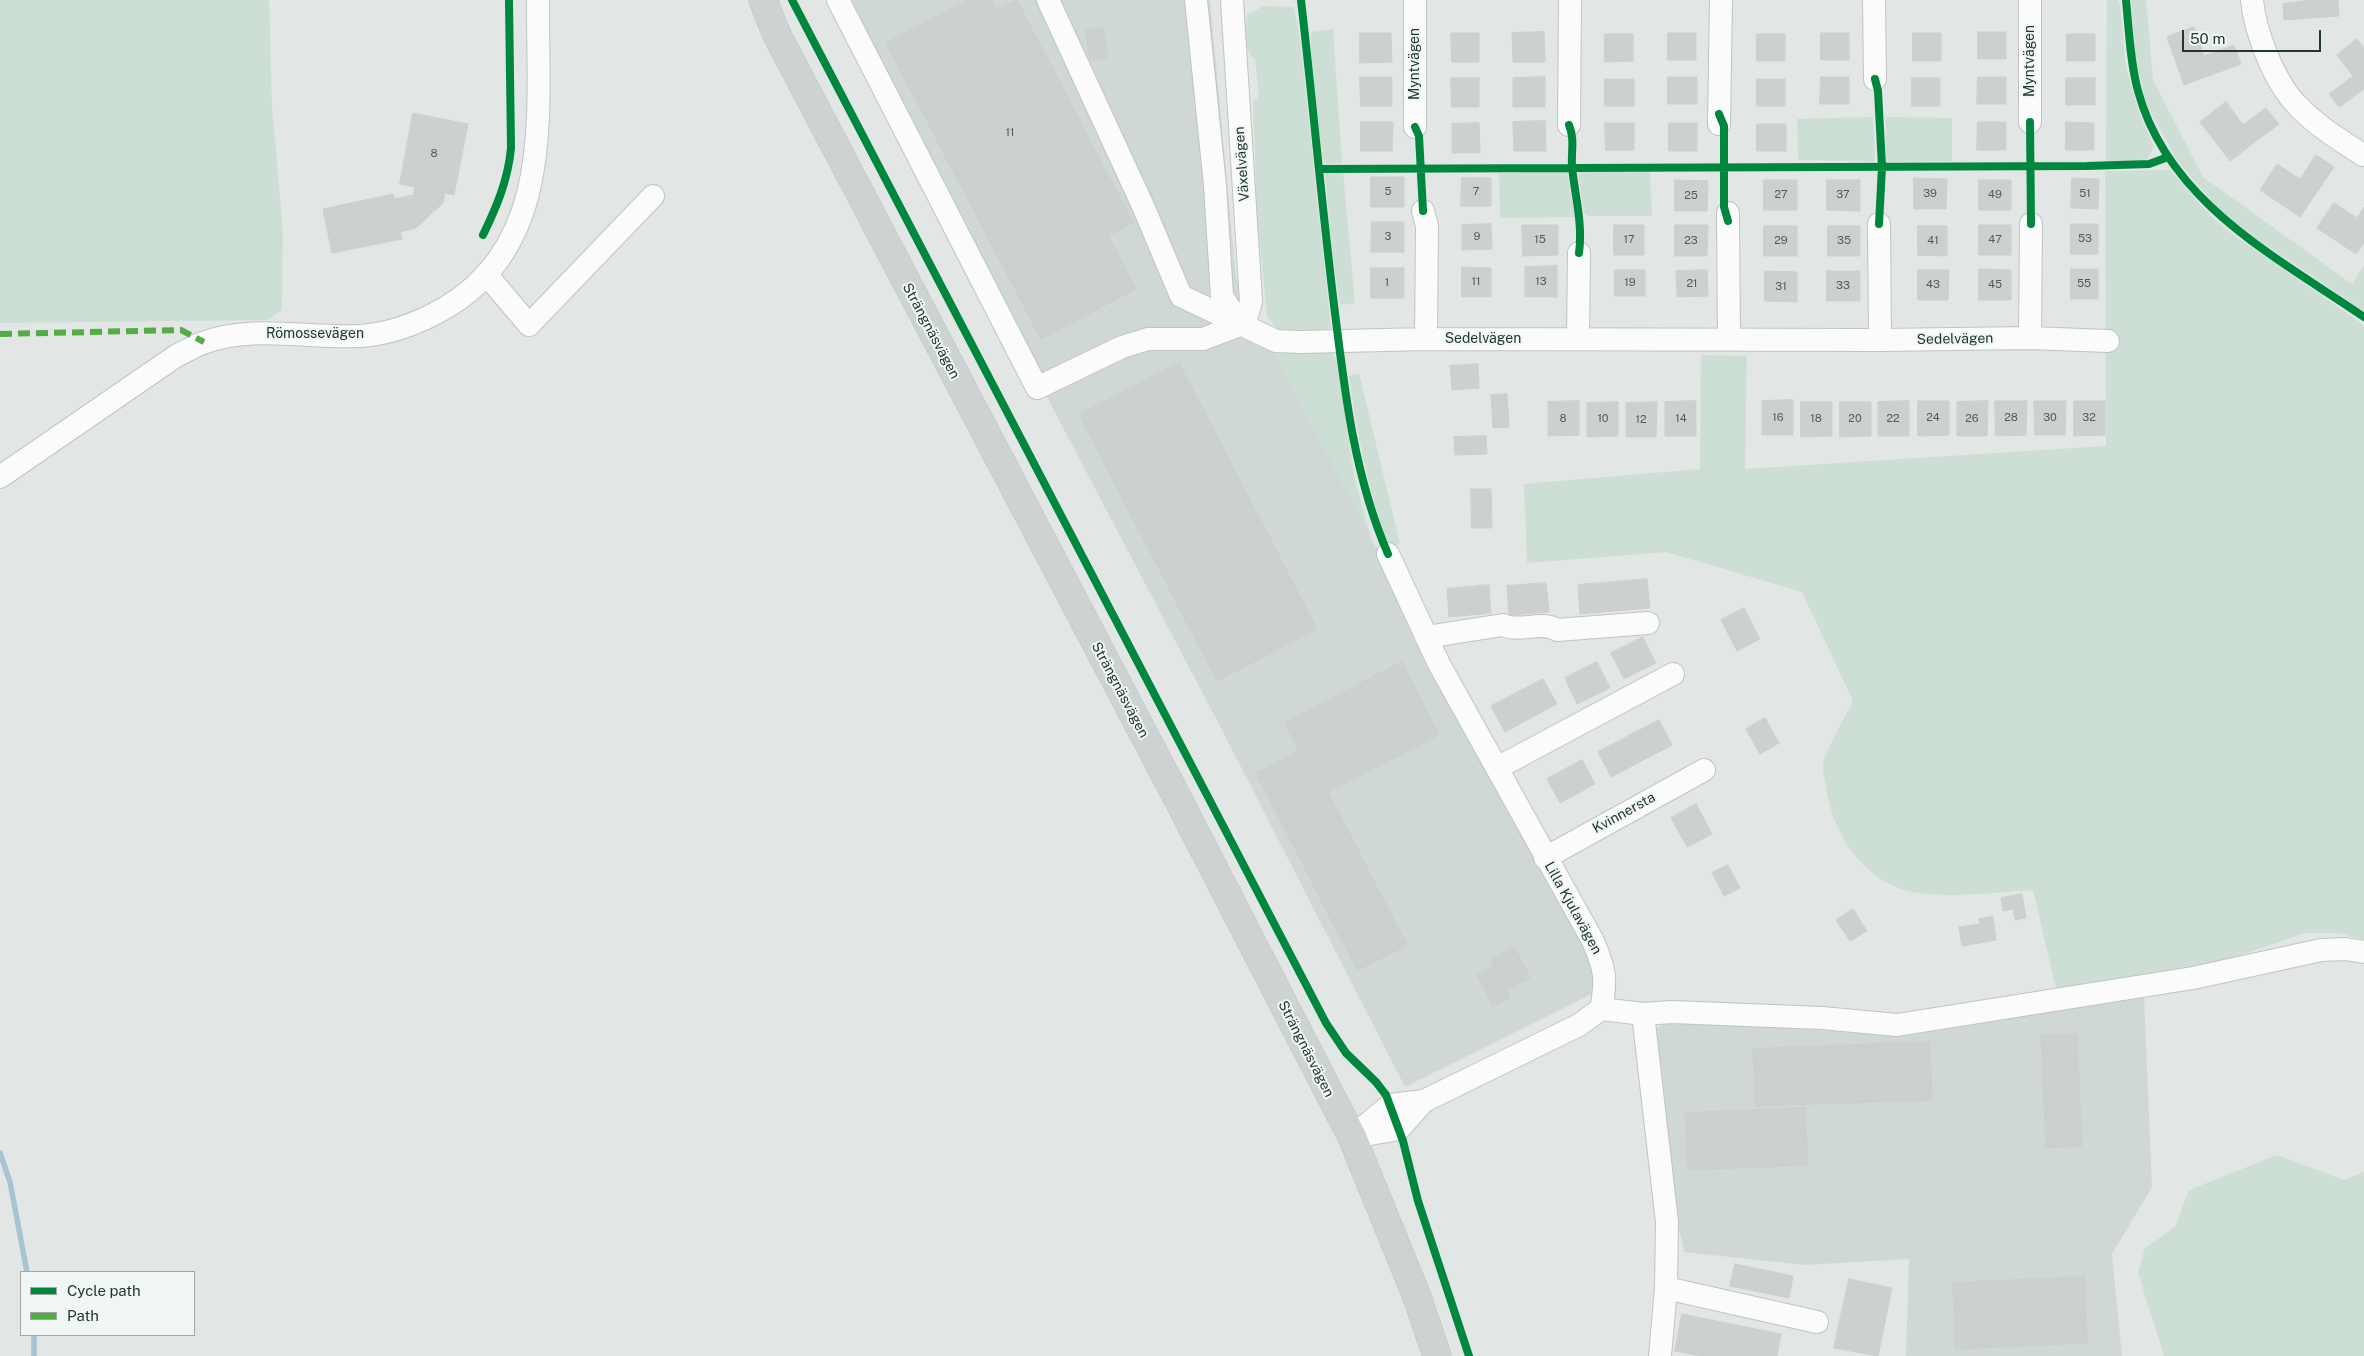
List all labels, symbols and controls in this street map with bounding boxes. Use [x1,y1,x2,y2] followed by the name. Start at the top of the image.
[2184,20,2323,52] scale bar
[2022,25,2038,97] street label: Myntvägen
[1407,28,1423,100] street label: Myntvägen
[2190,30,2225,47] text: 50 m
[1006,126,1014,140] house number: 11
[1231,126,1253,202] street label: Växelvägen
[430,147,438,161] house number: 8
[1384,185,1392,199] house number: 5
[1473,185,1479,199] house number: 7
[1923,187,1937,201] house number: 39
[2079,187,2091,201] house number: 51
[1774,188,1788,202] house number: 27
[1836,188,1850,202] house number: 37
[1988,188,2002,202] house number: 49
[1684,189,1698,203] house number: 25
[1385,230,1391,244] house number: 3
[1474,230,1480,244] house number: 9
[2078,232,2092,246] house number: 53
[1534,233,1546,247] house number: 15
[1623,233,1635,247] house number: 17
[1988,233,2002,247] house number: 47
[1684,234,1698,248] house number: 23
[1774,234,1788,248] house number: 29
[1837,234,1851,248] house number: 35
[1927,234,1939,248] house number: 41
[1472,275,1480,289] house number: 11
[1535,275,1547,289] house number: 13
[1385,276,1389,290] house number: 1
[1624,276,1636,290] house number: 19
[1686,277,1698,291] house number: 21
[2077,277,2091,291] house number: 55
[1926,278,1940,292] house number: 43
[1988,278,2002,292] house number: 45
[1836,279,1850,293] house number: 33
[899,280,963,382] street label: Strängnäsvägen
[1775,280,1787,294] house number: 31
[266,326,364,342] street label: Römossevägen
[1917,330,1993,348] street label: Sedelvägen
[1445,331,1521,347] street label: Sedelvägen
[1772,411,1784,425] house number: 16
[1926,411,1940,425] house number: 24
[2004,411,2018,425] house number: 28
[2043,411,2057,425] house number: 30
[2082,411,2096,425] house number: 32
[1559,412,1567,426] house number: 8
[1597,412,1609,426] house number: 10
[1675,412,1687,426] house number: 14
[1810,412,1822,426] house number: 18
[1848,412,1862,426] house number: 20
[1886,412,1900,426] house number: 22
[1965,412,1979,426] house number: 26
[1635,413,1647,427] house number: 12
[1088,639,1152,741] street label: Strängnäsvägen
[1590,789,1658,837] street label: Kvinnersta
[1541,859,1605,957] street label: Lilla Kjulavägen
[1274,998,1338,1100] street label: Strängnäsvägen
[20,1271,195,1336] legend
[67,1282,141,1299] text: Cycle path
[67,1307,99,1324] text: Path

